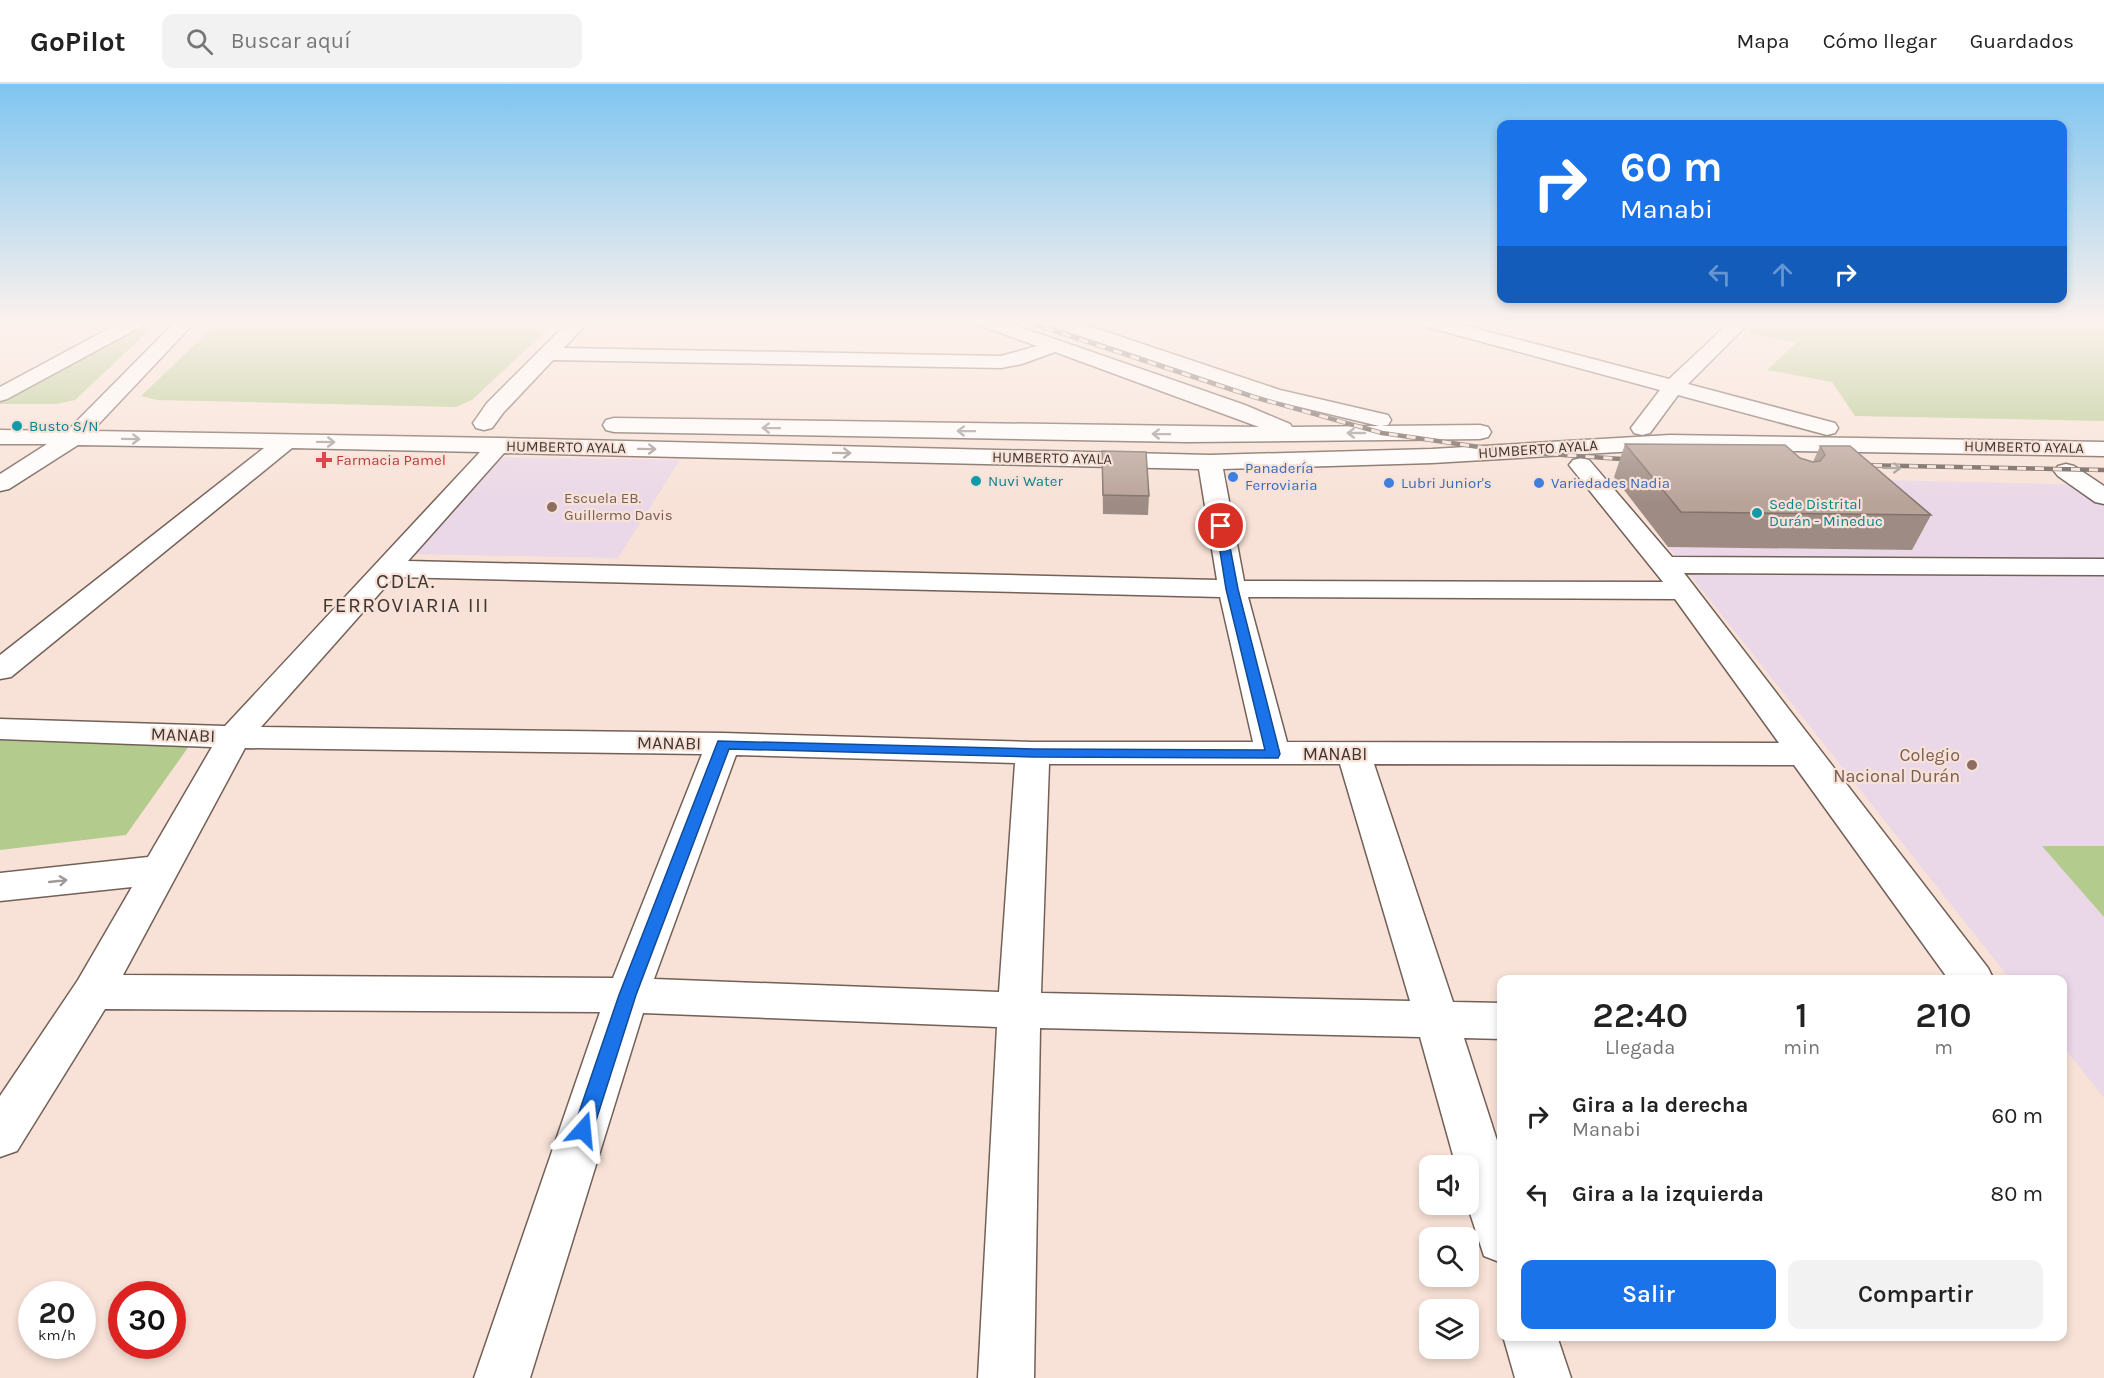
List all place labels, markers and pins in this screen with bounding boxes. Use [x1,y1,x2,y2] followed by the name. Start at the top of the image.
[29,417,99,435] place label: Busto S/N
[10,419,24,433] marker: Busto S/N
[336,451,446,469] place label: Farmacia Pamel
[317,453,331,467] marker: Farmacia Pamel
[1245,459,1318,494] place label: Panadería Ferroviaria
[1226,470,1240,484] marker: Panadería Ferroviaria
[988,472,1063,490] place label: Nuvi Water
[969,474,983,488] marker: Nuvi Water
[1401,474,1492,492] place label: Lubri Junior's
[1551,474,1670,492] place label: Variedades Nadia
[1382,476,1396,490] marker: Lubri Junior's
[1532,476,1546,490] marker: Variedades Nadia
[564,489,673,524] place label: Escuela EB. Guillermo Davis
[1769,495,1883,530] place label: Sede Distrital Durán - Mineduc
[545,500,559,514] marker: Escuela EB. Guillermo Davis
[1195,500,1246,551] pin
[1750,506,1764,520] marker: Sede Distrital Durán - Mineduc
[1833,744,1960,787] place label: Colegio Nacional Durán
[1965,758,1979,772] marker: Colegio Nacional Durán

